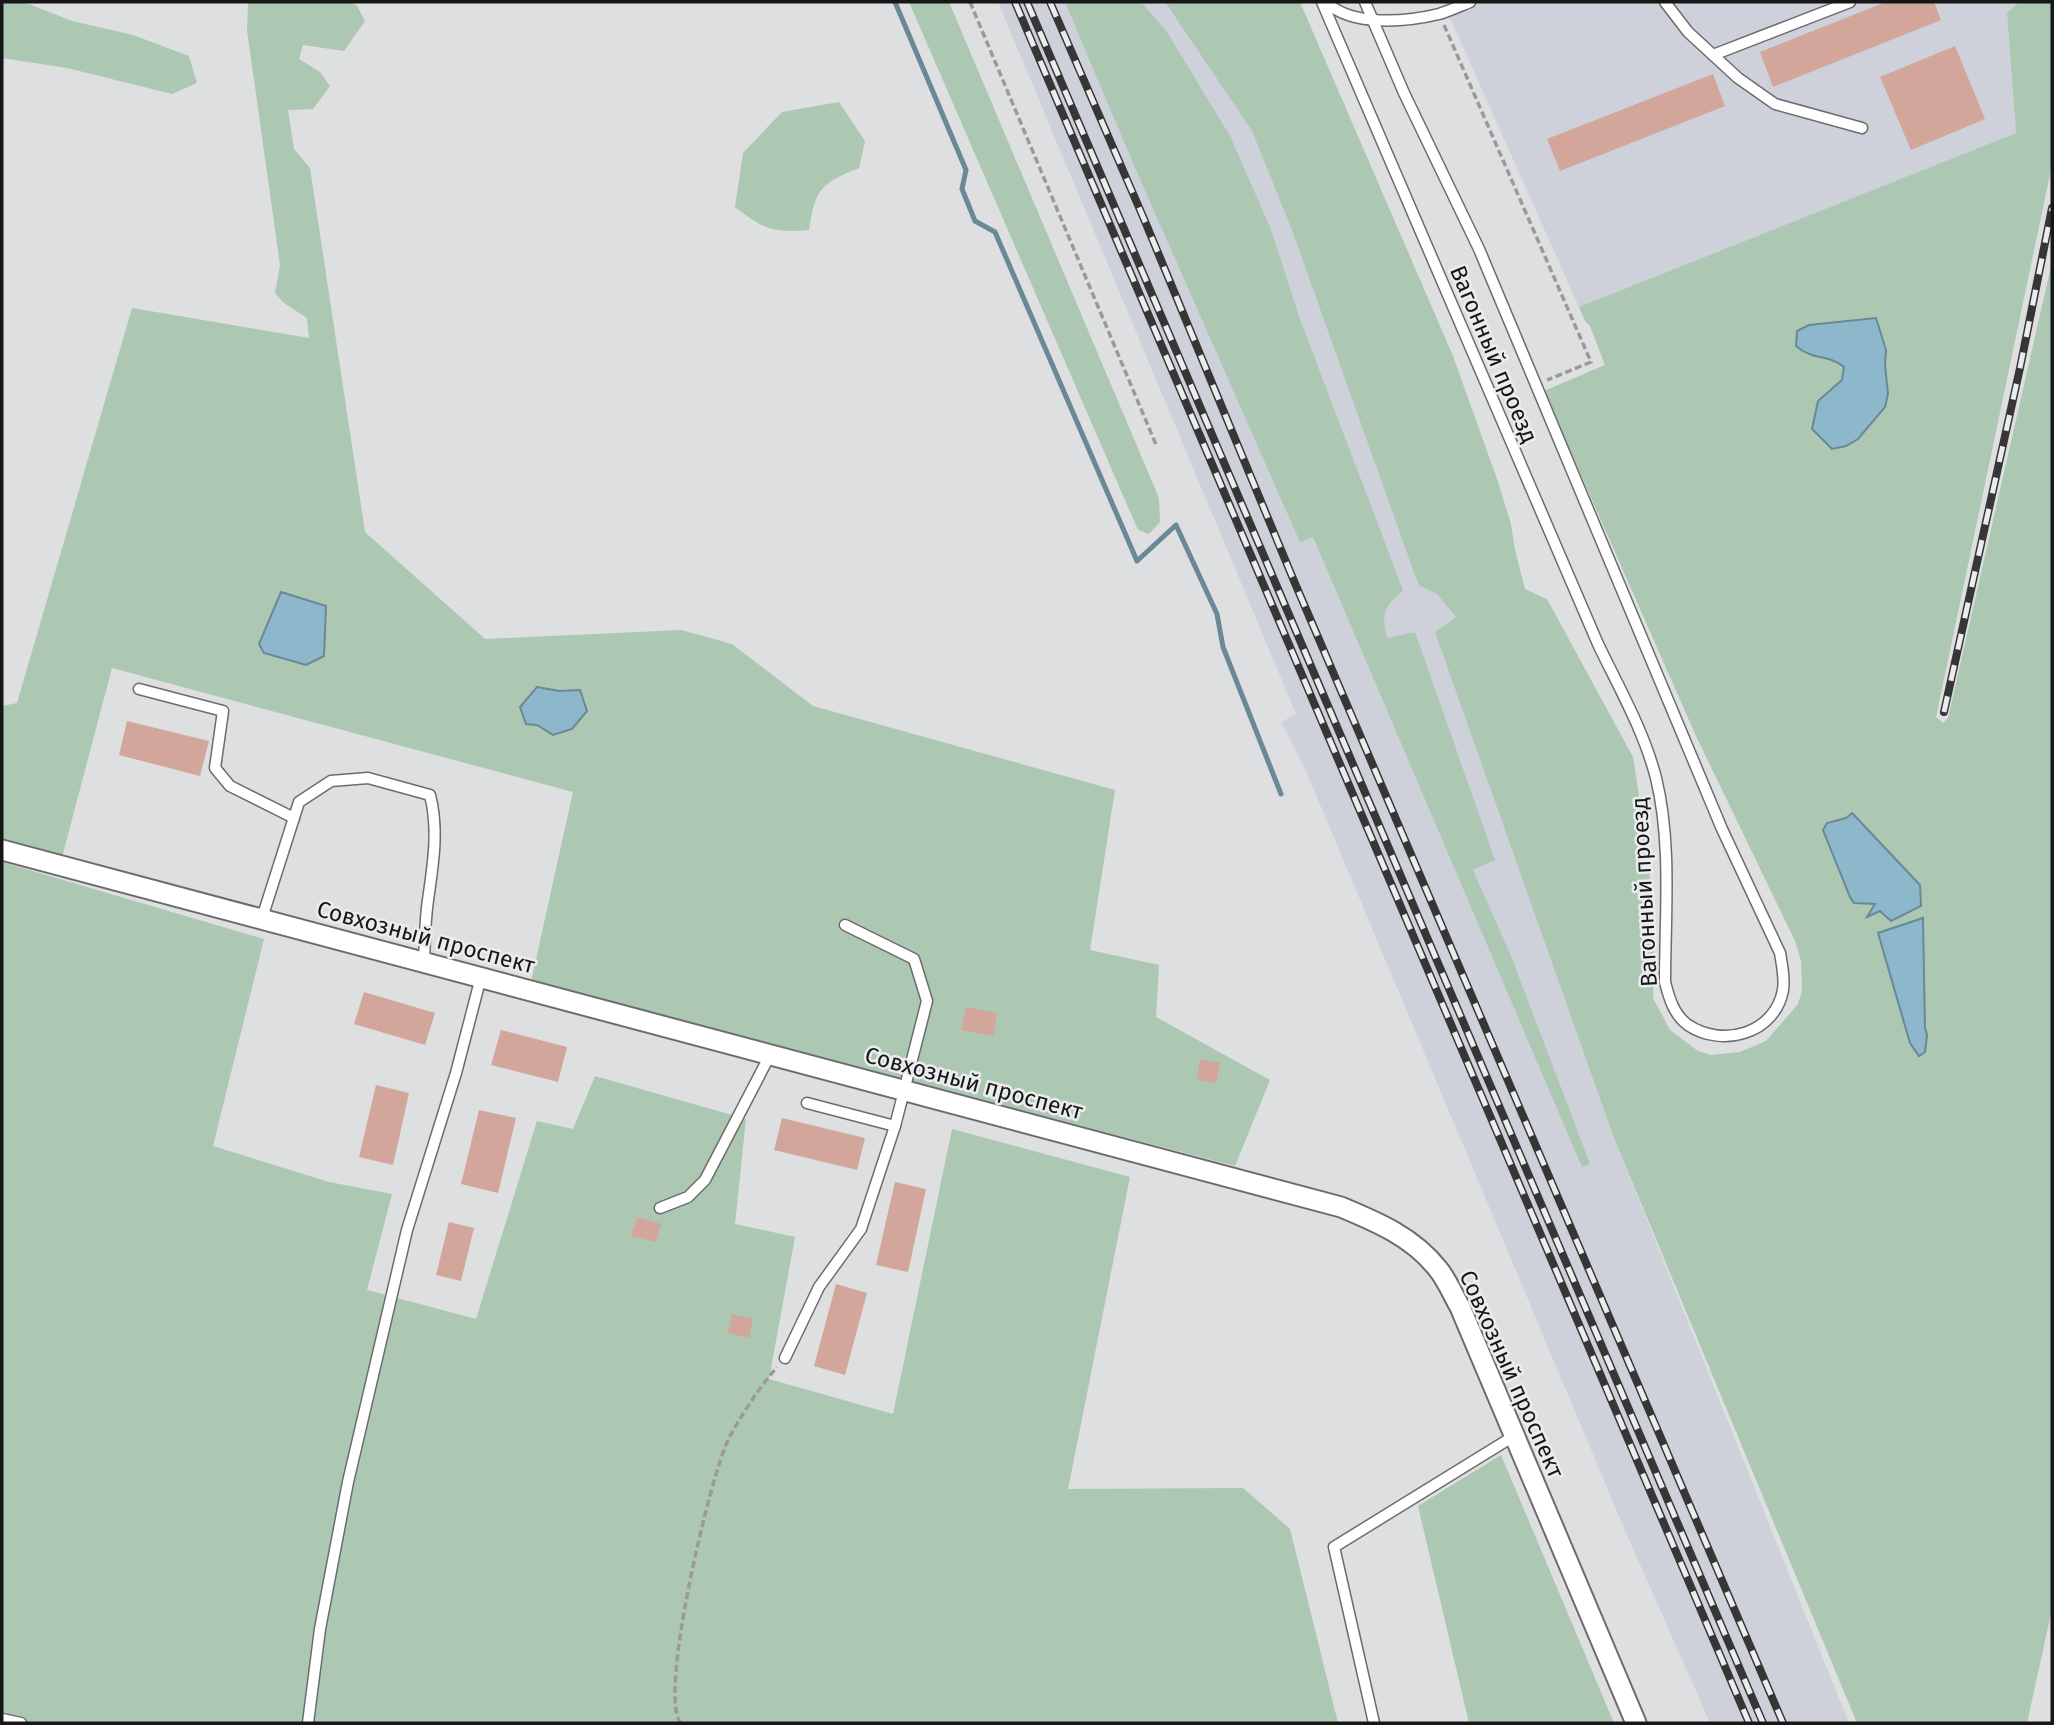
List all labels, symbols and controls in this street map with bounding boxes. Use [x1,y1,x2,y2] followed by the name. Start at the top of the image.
[1444,261,1544,447] street label: Вагонный проезд
[1625,796,1663,988] street label: Вагонный проезд
[314,894,539,980] street label: Совхозный проспект
[862,1040,1087,1126] street label: Совхозный проспект
[1454,1266,1571,1483] street label: Совхозный проспект

